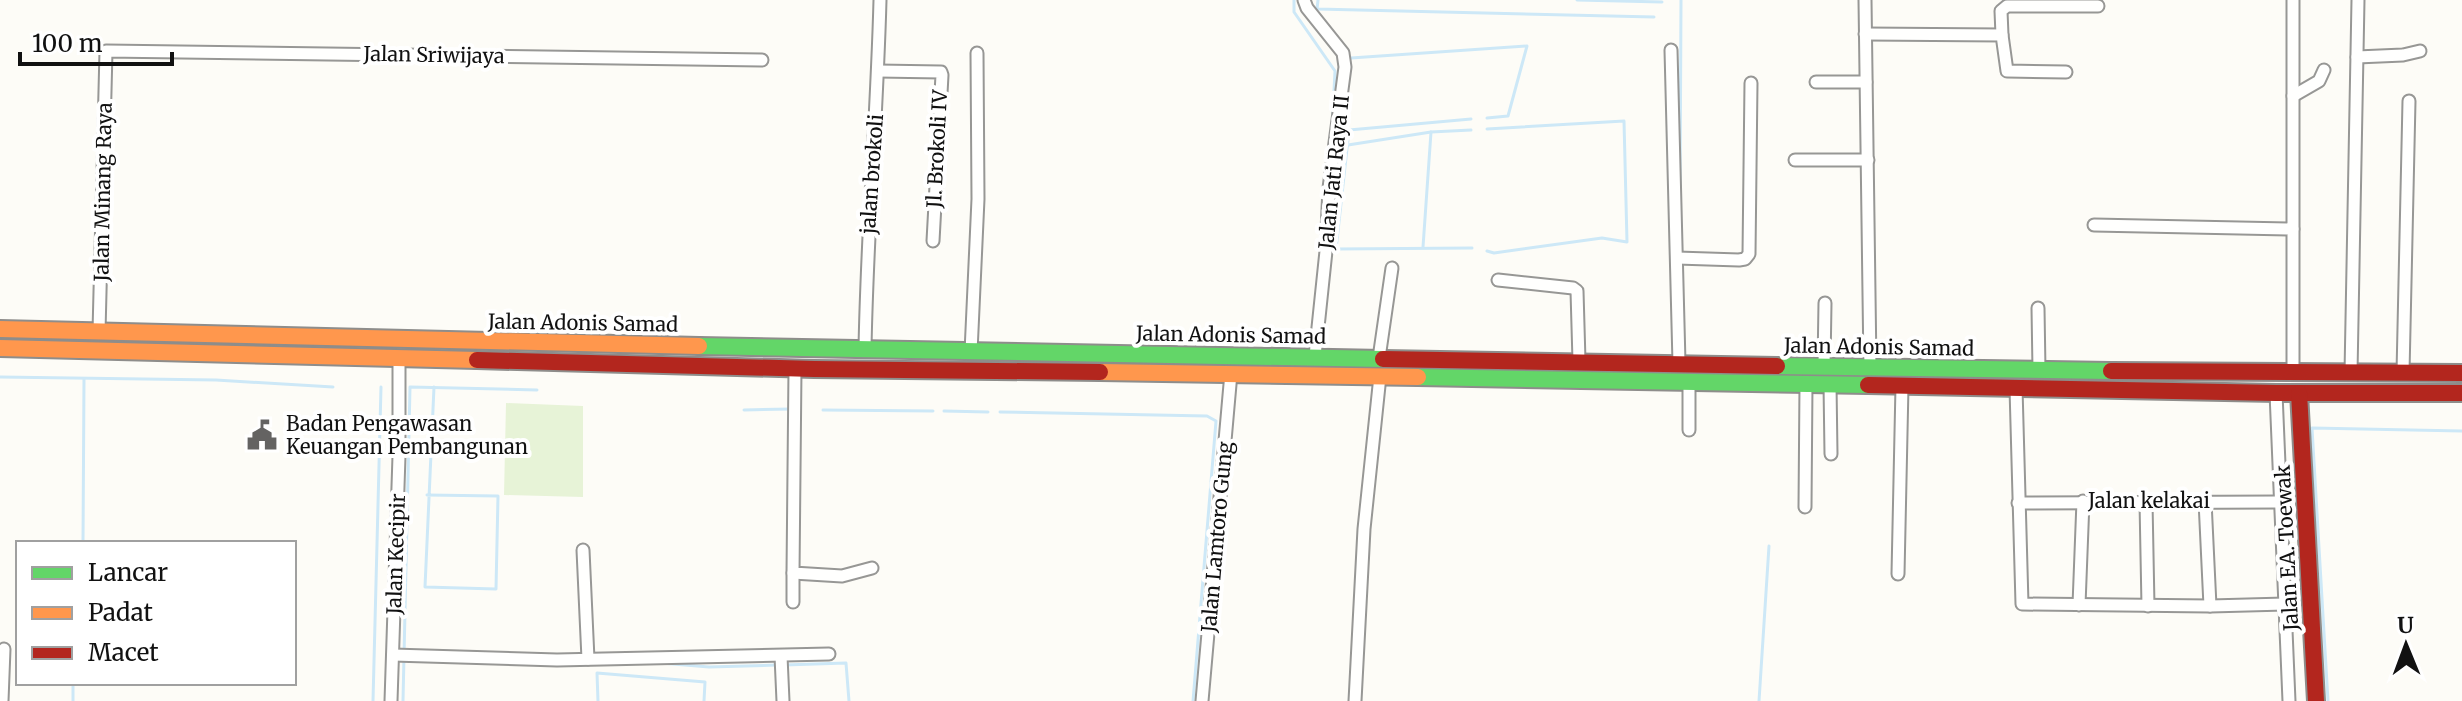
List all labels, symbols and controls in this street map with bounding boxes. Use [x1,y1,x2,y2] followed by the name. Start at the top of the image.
[20,16,172,66] scale bar
[32,28,103,59] text: 100 m
[362,41,505,68] street label: Jalan Sriwijaya
[921,88,952,210] street label: Jl. Brokoli IV
[1313,93,1354,252] street label: Jalan Jati Raya II
[88,102,117,283] street label: Jalan Minang Raya
[855,113,888,236] street label: jalan brokoli
[487,308,678,337] street label: Jalan Adonis Samad
[1135,320,1326,349] street label: Jalan Adonis Samad
[1783,332,1974,361] street label: Jalan Adonis Samad
[286,411,528,459] place label: Badan Pengawasan Keuangan Pembangunan
[245,418,279,452] public building icon: Badan Pengawasan Keuangan Pembangunan
[1196,440,1237,635] street label: Jalan Lamtoro Gung
[2270,464,2303,633] street label: Jalan EA. Toewak
[2087,488,2210,513] street label: Jalan kelakai
[381,493,410,616] street label: Jalan Kecipir
[16,541,296,685] legend
[88,557,168,588] text: Lancar
[88,597,153,628] text: Padat
[2366,605,2446,685] north arrow
[2397,611,2415,639] text: U
[88,637,159,668] text: Macet

